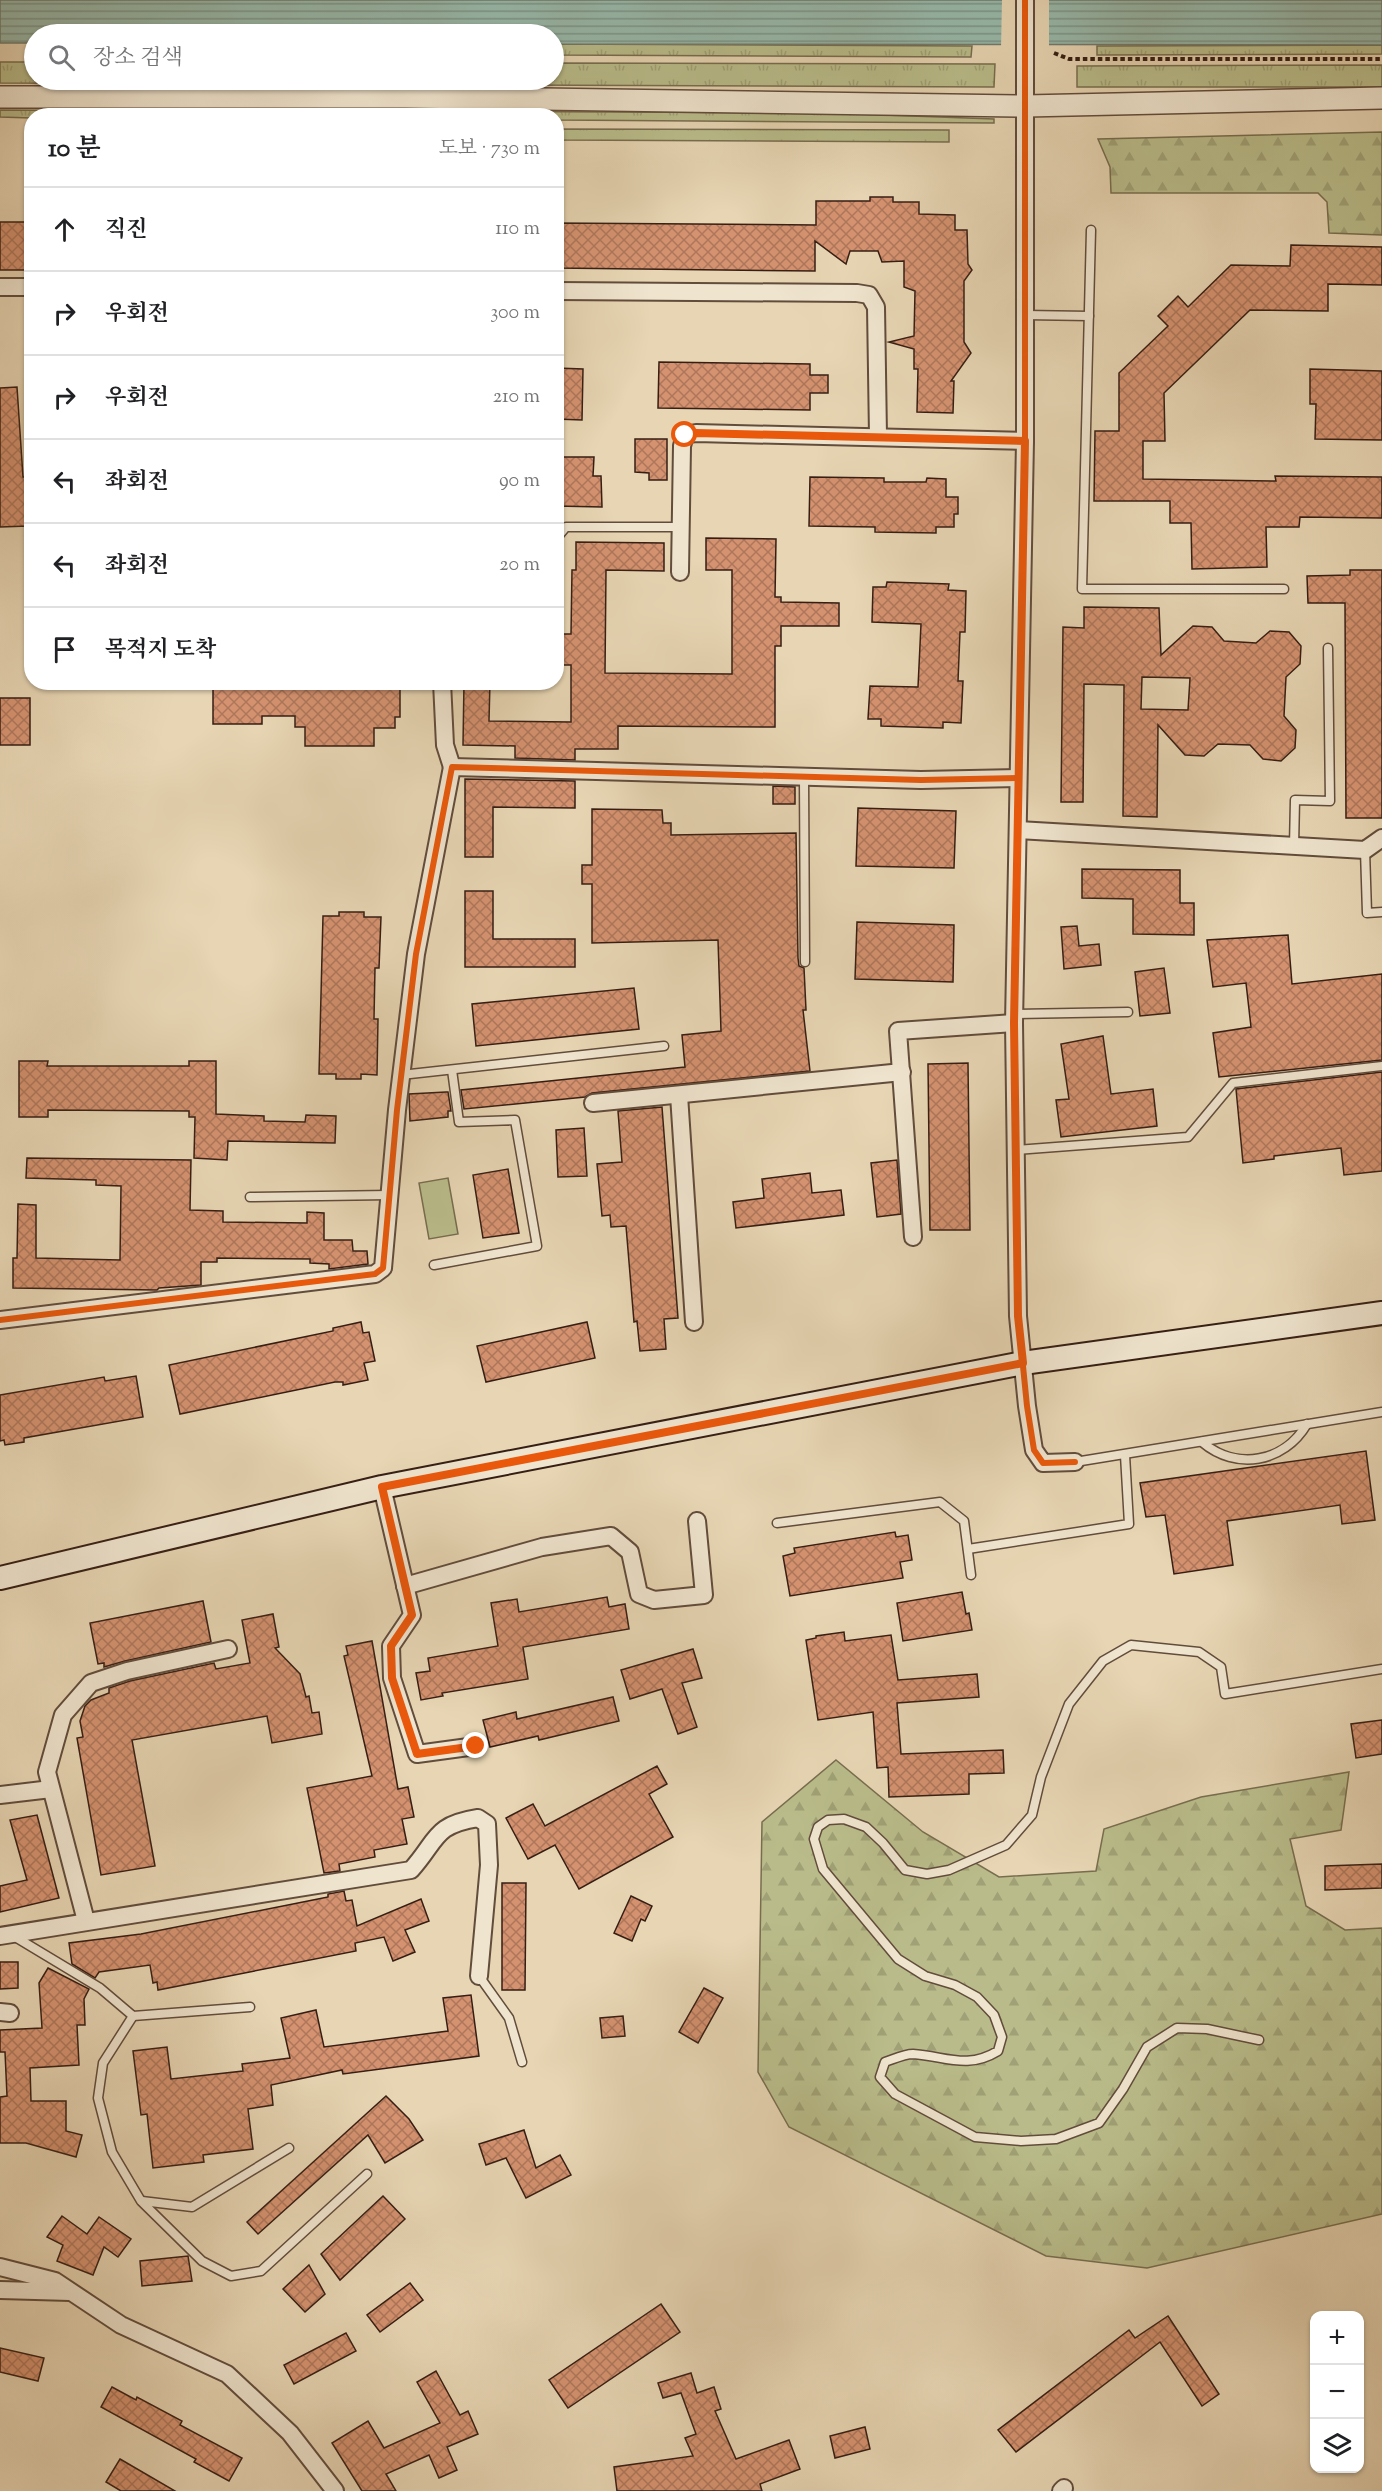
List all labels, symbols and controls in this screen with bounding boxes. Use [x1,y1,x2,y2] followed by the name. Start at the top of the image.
[24,24,564,90] search box
[45,41,78,74] icon: search
[93,43,183,75] text: 장소 검색
[48,131,101,168] text: 10 분
[439,135,540,164] text: 도보 · 730 m
[48,213,81,246] icon: ahead
[105,215,148,247] text: 직진
[495,215,540,244] text: 110 m
[48,297,81,330] icon: right
[105,299,169,331] text: 우회전
[490,299,540,328] text: 300 m
[48,381,81,414] icon: right
[105,383,169,415] text: 우회전
[493,383,540,412] text: 210 m
[671,421,697,447] route start
[48,465,81,498] icon: left
[105,467,169,499] text: 좌회전
[499,467,540,496] text: 90 m
[48,549,81,582] icon: left
[105,551,169,583] text: 좌회전
[499,551,540,580] text: 20 m
[48,633,81,666] icon: arrive
[105,635,216,667] text: 목적지 도착
[462,1732,488,1758] route end
[1310,2311,1364,2473] map controls
[1310,2311,1364,2365] button: +
[1310,2365,1364,2419] button: −
[1310,2419,1364,2473] button: layers

